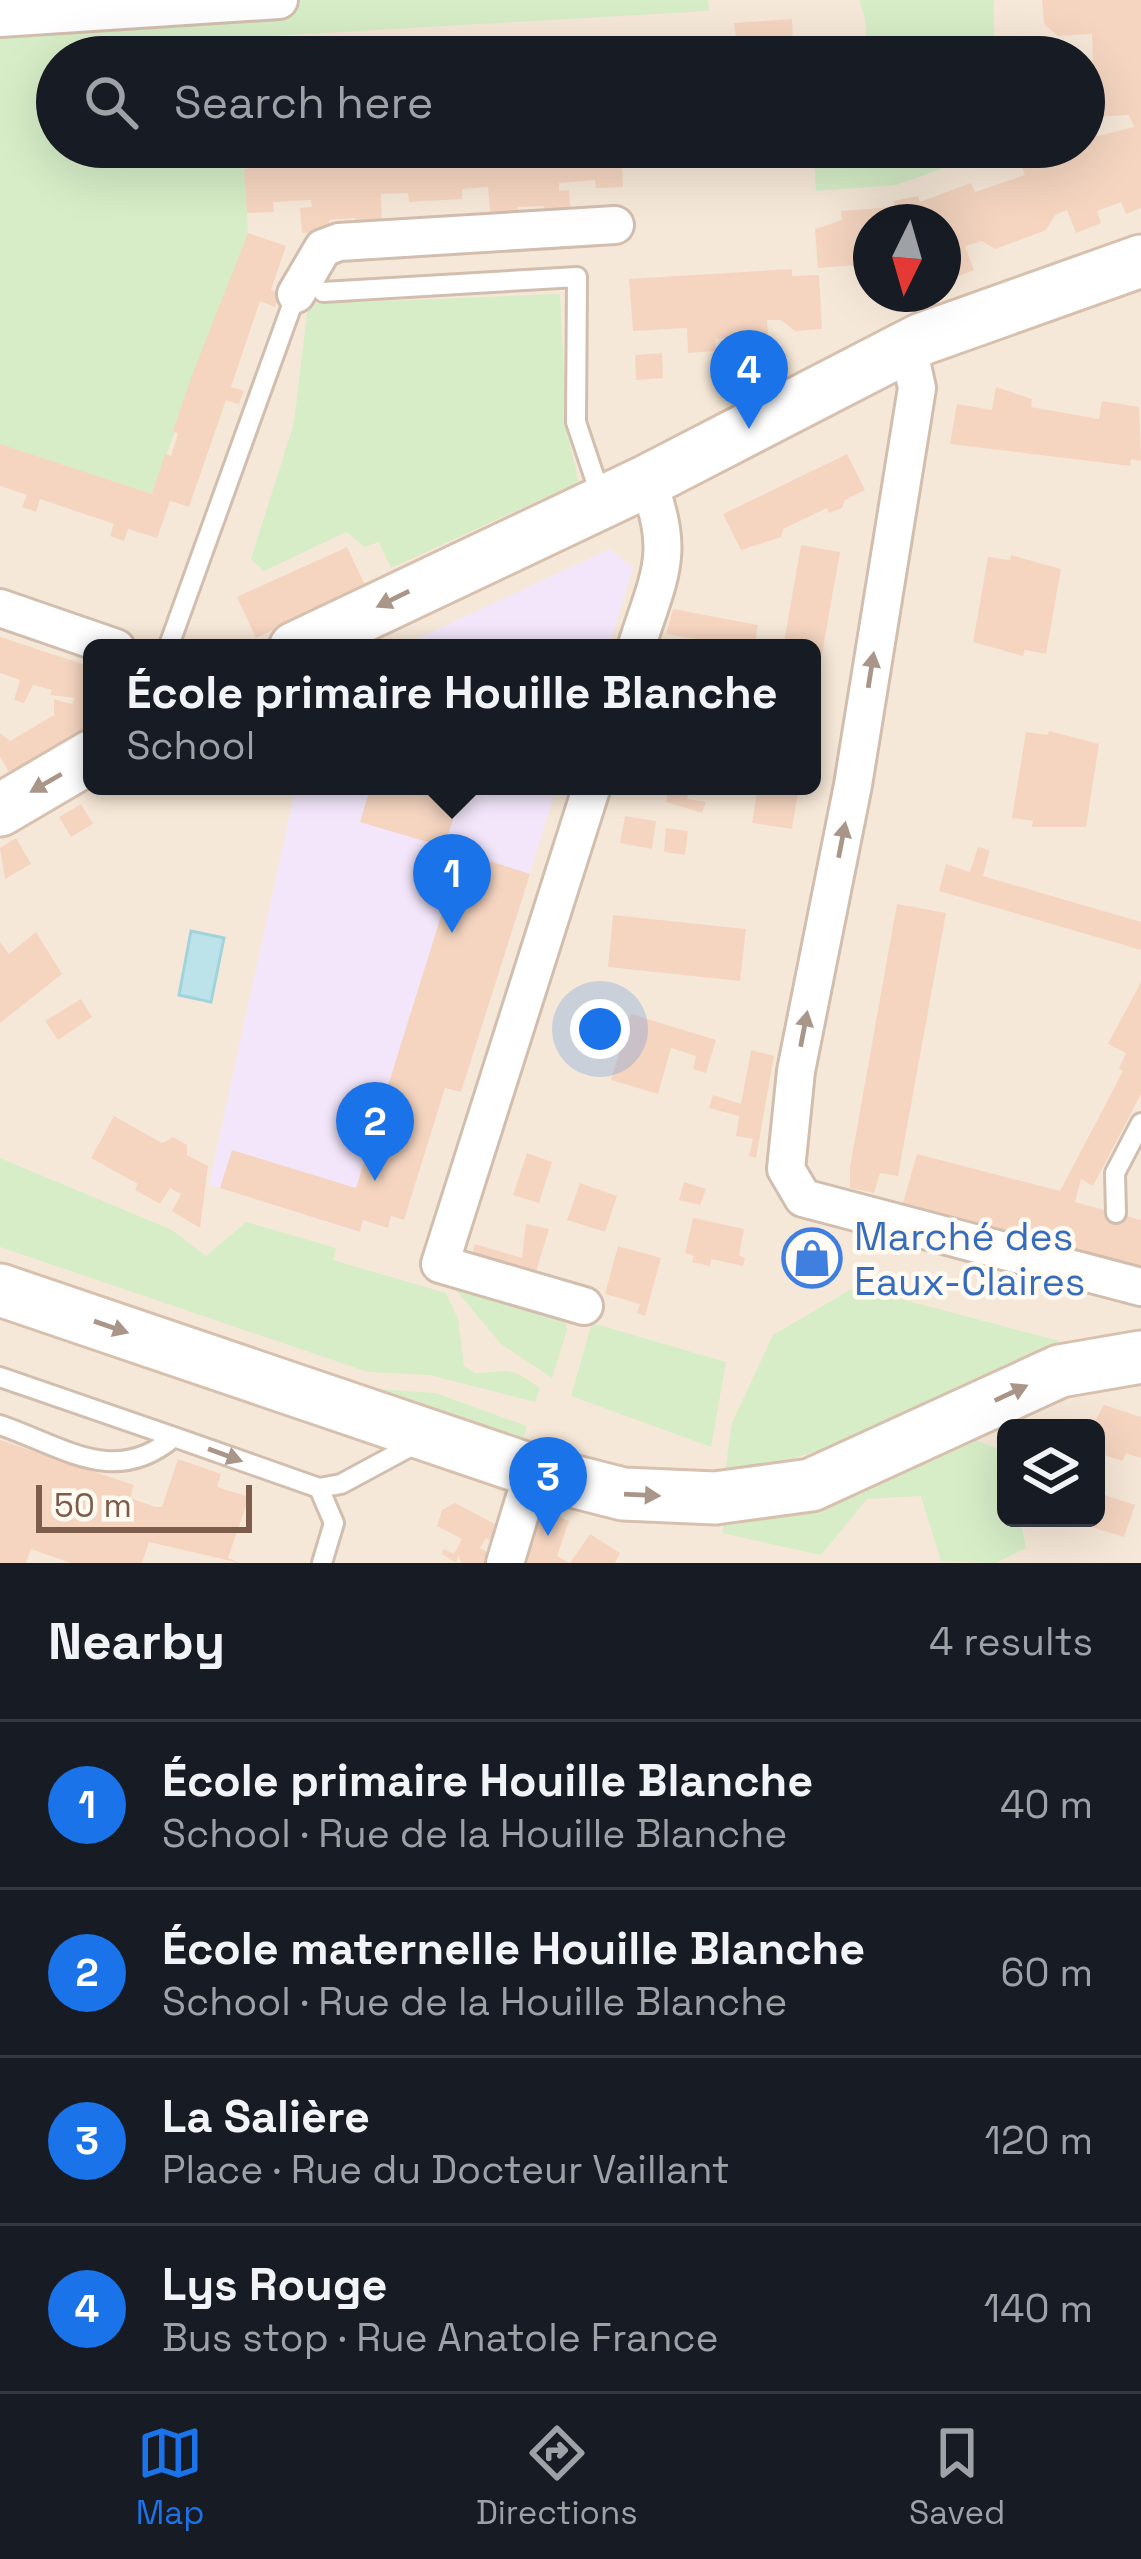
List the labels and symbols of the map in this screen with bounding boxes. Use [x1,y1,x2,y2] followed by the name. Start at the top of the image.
[853,204,961,312] north arrow
[710,330,788,429] pin: 4
[376,588,410,608] one-way arrow
[862,651,881,688] one-way arrow
[29,771,63,792] one-way arrow
[833,820,852,858] one-way arrow
[413,834,491,933] pin: 1
[570,999,630,1059] your location
[795,1010,814,1048] one-way arrow
[336,1082,414,1181] pin: 2
[854,1212,1085,1306] place label: Marché des Eaux-Claires
[781,1227,843,1289] shop icon: Marché des Eaux-Claires
[93,1319,129,1337] one-way arrow
[994,1383,1029,1403] one-way arrow
[509,1437,587,1536] pin: 3
[207,1447,243,1465] one-way arrow
[36,1479,252,1532] scale bar
[624,1486,662,1505] one-way arrow

